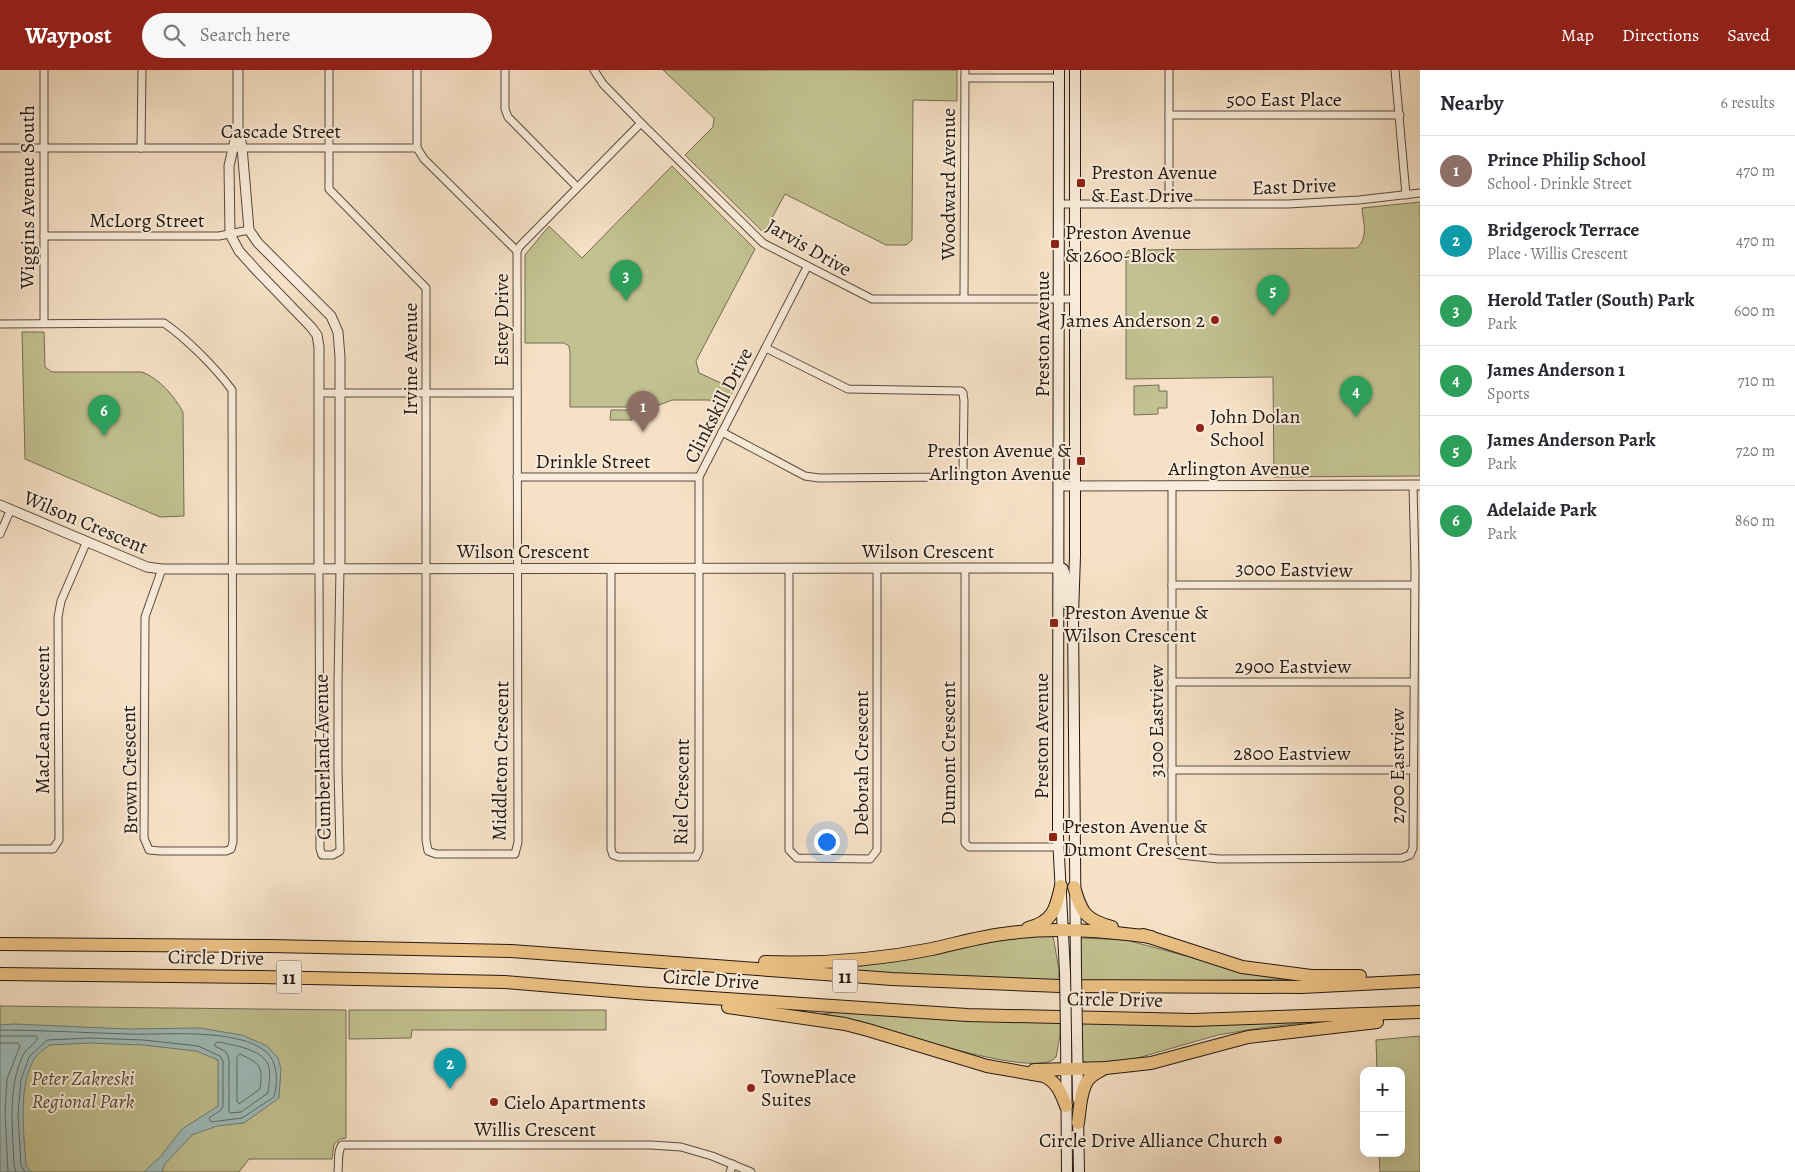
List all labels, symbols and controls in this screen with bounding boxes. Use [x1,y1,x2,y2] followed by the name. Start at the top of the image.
[142,13,492,58] search box
[25,19,112,51] text: Waypost
[160,21,188,49] icon: search
[200,22,290,48] text: Search here
[1561,23,1594,47] text: Map
[1622,23,1699,47] text: Directions
[1727,23,1770,47] text: Saved
[1226,86,1342,113] street label: 500 East Place
[1440,89,1503,117] text: Nearby
[1721,92,1775,114] text: 6 results
[14,105,41,290] street label: Wiggins Avenue South
[935,108,962,261] street label: Woodward Avenue
[221,118,342,145] street label: Cascade Street
[1487,147,1646,173] text: Prince Philip School
[1091,159,1217,209] place label: Preston Avenue & East Drive
[1453,160,1459,182] text: 1
[1736,160,1775,182] text: 470 m
[1251,172,1337,201] street label: East Drive
[1487,173,1632,195] text: School · Drinkle Street
[1075,177,1087,189] marker: Preston Avenue & East Drive
[89,207,205,234] street label: McLorg Street
[761,212,857,283] street label: Jarvis Drive
[1487,217,1639,243] text: Bridgerock Terrace
[1065,219,1191,269] place label: Preston Avenue & 2600-Block
[1452,230,1460,252] text: 2
[1736,230,1775,252] text: 470 m
[1049,238,1061,250] marker: Preston Avenue & 2600-Block
[1487,243,1628,265] text: Place · Willis Crescent
[610,260,642,301] pin: 3
[1029,271,1056,397] street label: Preston Avenue
[488,273,515,367] street label: Estey Drive
[1257,275,1289,316] pin: 5
[1487,287,1694,313] text: Herold Tatler (South) Park
[1453,300,1459,322] text: 3
[1734,300,1775,322] text: 600 m
[397,302,424,415] street label: Irvine Avenue
[1060,307,1205,334] place label: James Anderson 2
[1487,313,1517,335] text: Park
[1209,314,1221,326] marker: James Anderson 2
[678,343,759,468] street label: Clinkskill Drive
[1487,357,1625,383] text: James Anderson 1
[1452,370,1460,392] text: 4
[1738,370,1775,392] text: 710 m
[1340,376,1372,417] pin: 4
[1487,383,1530,405] text: Sports
[627,391,659,432] pin: 1
[88,395,120,436] pin: 6
[1210,403,1301,453] place label: John Dolan School
[1194,422,1206,434] marker: John Dolan School
[1487,427,1656,453] text: James Anderson Park
[927,437,1072,487] place label: Preston Avenue & Arlington Avenue
[1453,440,1459,462] text: 5
[1736,440,1775,462] text: 720 m
[535,448,651,475] street label: Drinkle Street
[1487,453,1517,475] text: Park
[1075,455,1087,467] marker: Preston Avenue & Arlington Avenue
[1167,455,1310,482] street label: Arlington Avenue
[19,484,152,561] street label: Wilson Crescent
[1487,497,1597,523] text: Adelaide Park
[1452,510,1460,532] text: 6
[1735,510,1775,532] text: 860 m
[1487,523,1517,545] text: Park
[456,538,590,565] street label: Wilson Crescent
[861,538,995,565] street label: Wilson Crescent
[1235,555,1354,584] street label: 3000 Eastview
[1063,599,1209,649] place label: Preston Avenue & Wilson Crescent
[1048,617,1060,629] marker: Preston Avenue & Wilson Crescent
[29,645,56,794] street label: MacLean Crescent
[1235,653,1352,680] street label: 2900 Eastview
[1143,663,1170,778] street label: 3100 Eastview
[1028,673,1055,799] street label: Preston Avenue
[308,674,337,840] street label: Cumberland Avenue
[486,680,515,841] street label: Middleton Crescent
[935,680,962,825] street label: Dumont Crescent
[848,690,875,836] street label: Deborah Crescent
[115,705,144,835] street label: Brown Crescent
[1384,707,1411,824] street label: 2700 Eastview
[667,738,696,846] street label: Riel Crescent
[1233,740,1352,767] street label: 2800 Eastview
[1063,813,1208,863] place label: Preston Avenue & Dumont Crescent
[814,829,840,855] your location
[1047,831,1059,843] marker: Preston Avenue & Dumont Crescent
[168,943,264,972] street label: Circle Drive
[832,959,858,992] road number: 11
[276,960,302,994] road number: 11
[662,963,760,996] street label: Circle Drive
[1067,985,1163,1014] street label: Circle Drive
[434,1048,466,1089] pin: 2
[761,1063,856,1113] place label: TownePlace Suites
[31,1065,135,1115] park label: Peter Zakreski Regional Park
[1360,1067,1405,1157] map controls
[1360,1067,1405,1112] button: +
[745,1082,757,1094] marker: TownePlace Suites
[504,1089,646,1116] place label: Cielo Apartments
[488,1096,500,1108] marker: Cielo Apartments
[1360,1112,1405,1157] button: −
[473,1116,596,1143] street label: Willis Crescent
[1039,1127,1268,1154] place label: Circle Drive Alliance Church
[1272,1134,1284,1146] marker: Circle Drive Alliance Church

